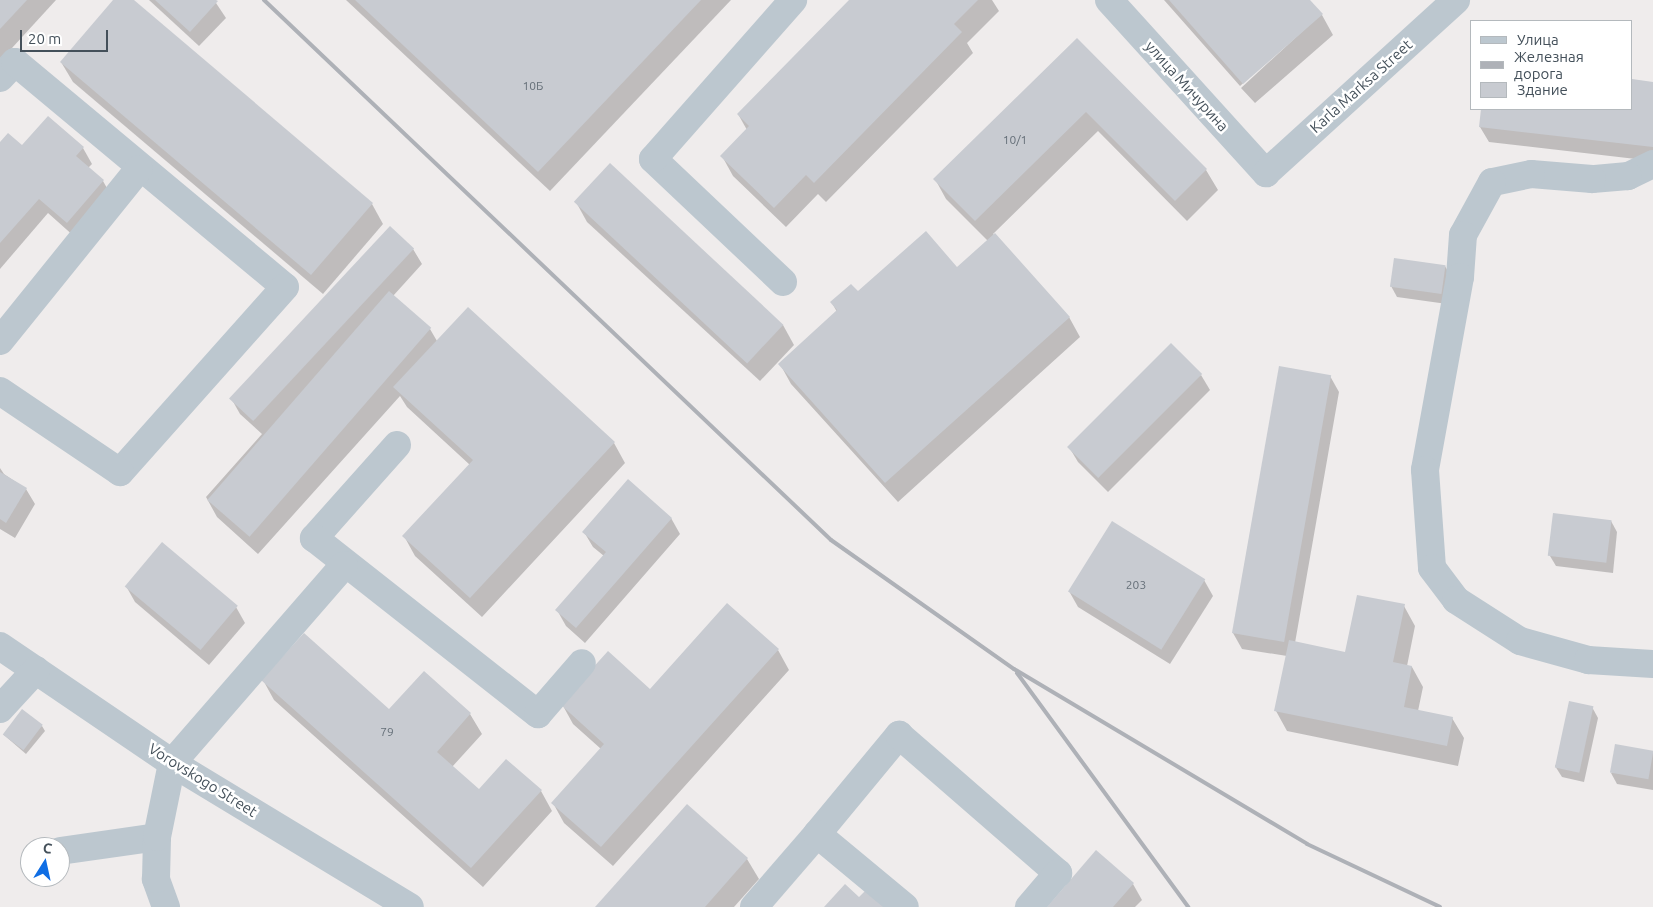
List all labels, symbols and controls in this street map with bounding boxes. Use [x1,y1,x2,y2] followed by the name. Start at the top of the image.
[22,20,110,52] scale bar
[1470,20,1633,110] legend
[28,30,61,47] text: 20 m
[1517,31,1559,48] text: Улица
[1306,35,1416,137] street label: Karla Marksa Street
[1142,37,1232,135] street label: улица Мичурина
[1514,48,1584,82] text: Железная дорога
[523,79,543,93] house number: 10Б
[1517,81,1568,98] text: Здание
[1003,133,1027,147] house number: 10/1
[1126,578,1146,592] house number: 203
[380,725,394,739] house number: 79
[145,739,261,821] street label: Vorovskogo Street
[20,837,70,887] north arrow
[42,840,53,857] text: С

